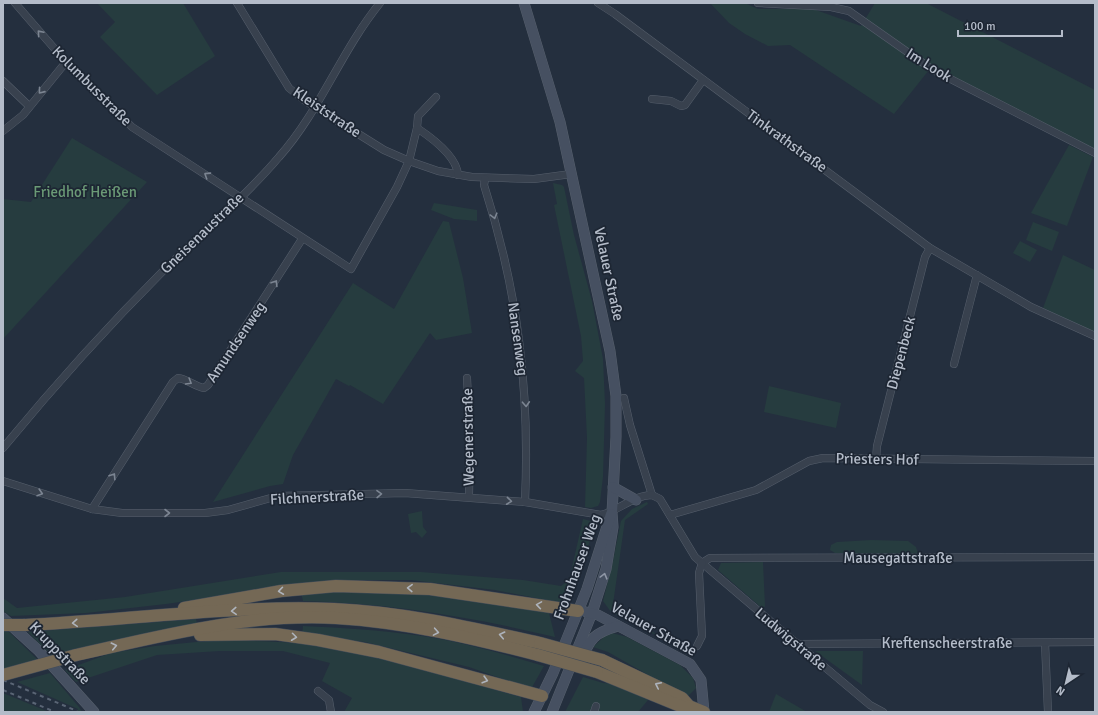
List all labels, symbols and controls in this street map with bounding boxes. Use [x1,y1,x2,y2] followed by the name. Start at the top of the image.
[958,12,1062,38] scale bar
[964,19,996,34] text: 100 m
[38,30,45,37] one-way arrow
[48,42,136,130] street label: Kolumbusstraße
[903,44,955,86] street label: Im Look
[289,83,365,141] street label: Kleiststraße
[39,87,46,94] one-way arrow
[743,106,831,176] street label: Tinkrathstraße
[204,173,211,180] one-way arrow
[33,183,137,201] park label: Friedhof Heißen
[156,189,248,277] street label: Gneisenaustraße
[489,213,497,219] one-way arrow
[590,225,628,323] street label: Velauer Straße
[270,280,277,287] one-way arrow
[202,298,270,386] street label: Amundsenweg
[504,301,532,377] street label: Nansenweg
[883,314,920,392] street label: Diepenbeck
[185,377,192,384] one-way arrow
[458,388,478,486] street label: Wegenerstraße
[522,401,530,407] one-way arrow
[835,449,920,469] street label: Priesters Hof
[108,473,116,480] one-way arrow
[269,486,365,508] street label: Filchnerstraße
[37,488,44,497] one-way arrow
[376,489,382,498] one-way arrow
[506,496,512,505] one-way arrow
[164,509,170,517] one-way arrow
[550,512,605,622] street label: Frohnhauser Weg
[843,549,953,567] street label: Mausegattstraße
[599,573,608,580] one-way arrow
[407,584,413,593] one-way arrow
[278,586,284,595] one-way arrow
[608,598,700,660] street label: Velauer Straße
[536,601,542,610] one-way arrow
[751,604,831,674] street label: Ludwigstraße
[231,607,237,616] one-way arrow
[26,618,94,688] street label: Kruppstraße
[72,618,78,627] one-way arrow
[433,627,439,635] one-way arrow
[499,631,505,639] one-way arrow
[291,632,297,641] one-way arrow
[881,634,1013,652] street label: Kreftenscheerstraße
[111,643,117,651] one-way arrow
[1046,663,1086,703] north arrow
[481,675,488,684] one-way arrow
[654,683,662,690] one-way arrow
[1054,683,1067,698] text: N

